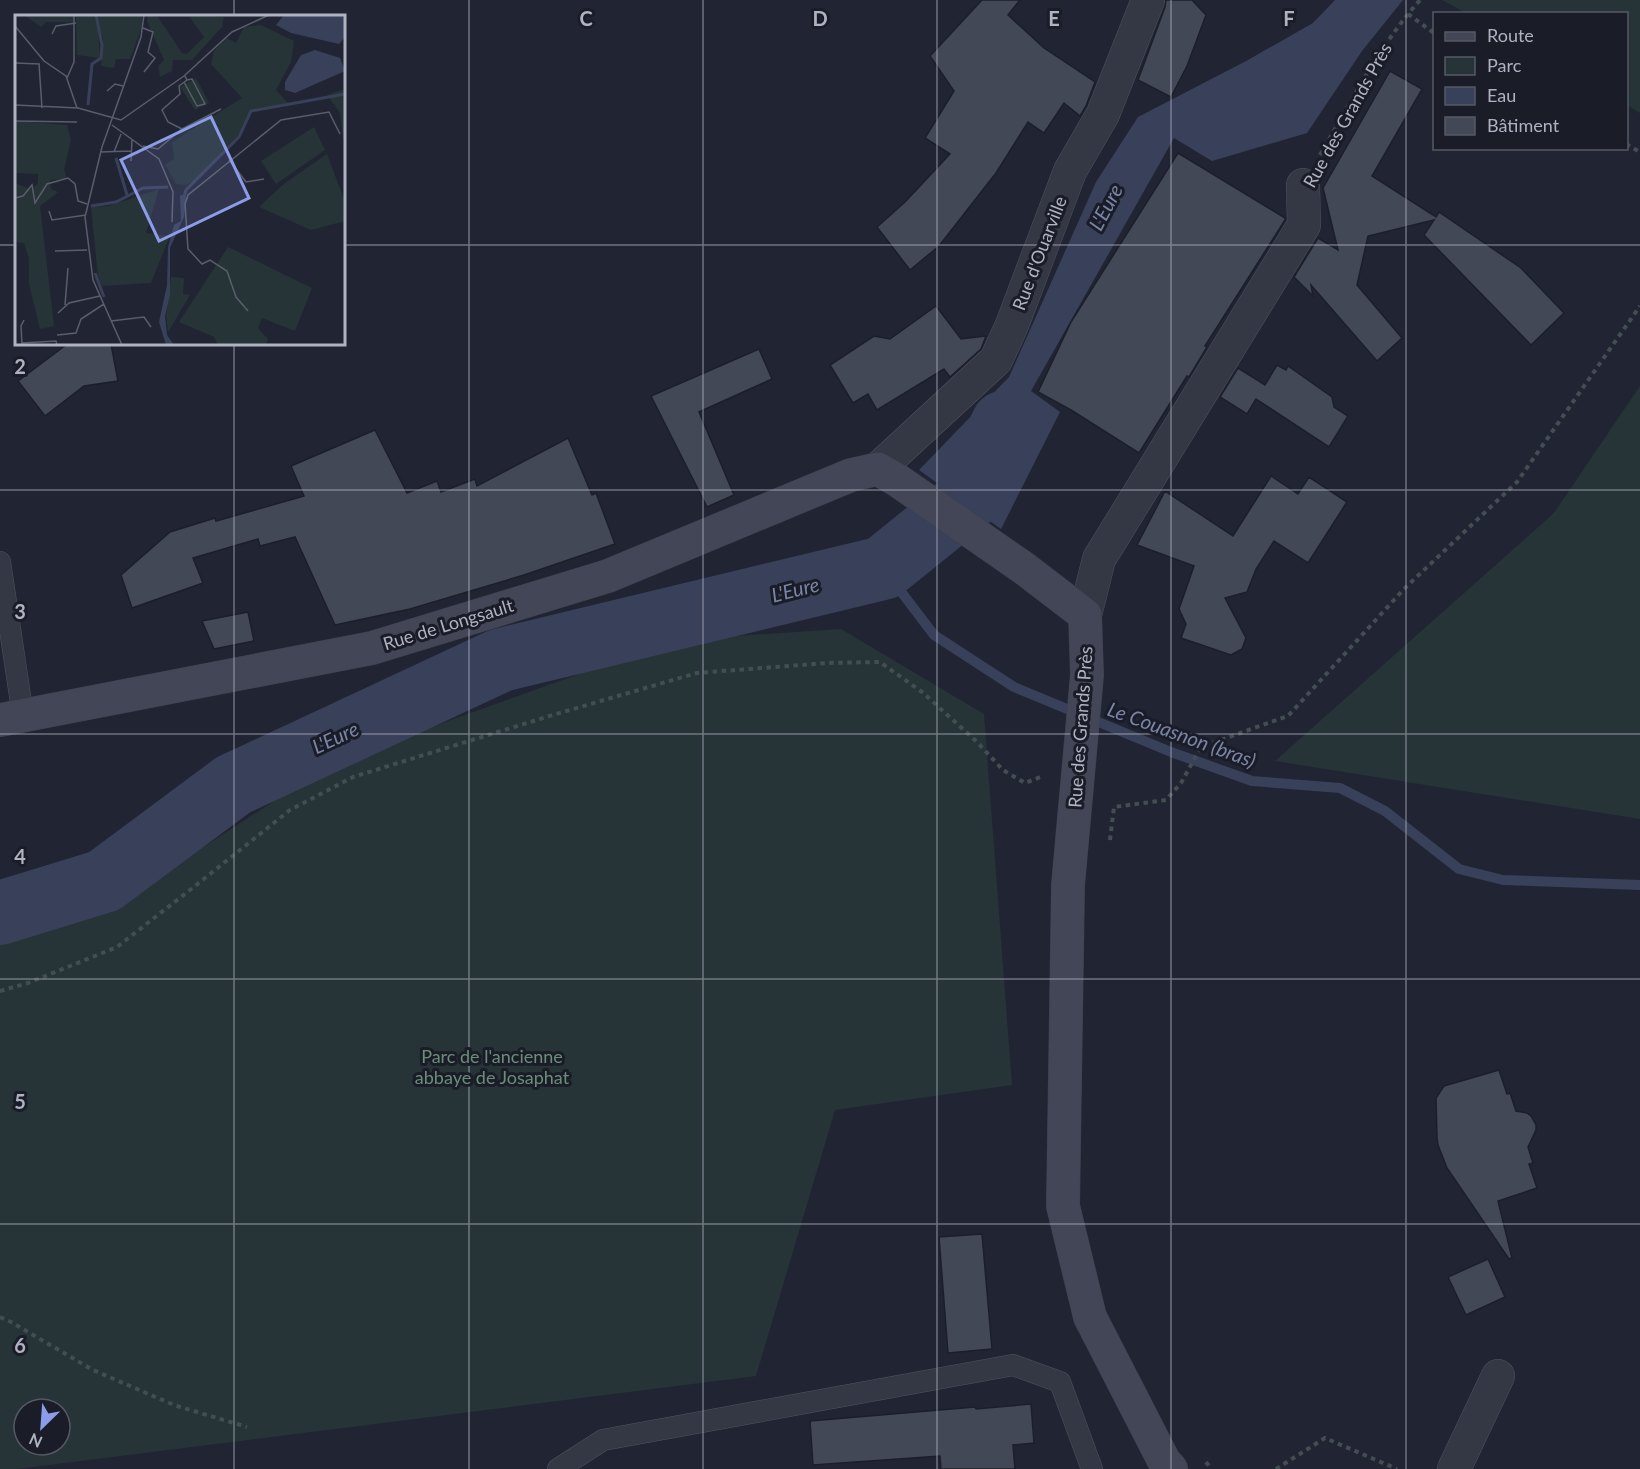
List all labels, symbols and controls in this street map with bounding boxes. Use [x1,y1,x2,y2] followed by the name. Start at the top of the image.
[579,6,593,30] text: C
[812,6,828,30] text: D
[1048,6,1060,30] text: E
[1283,6,1295,30] text: F
[1433,12,1628,150] legend
[15,15,345,345] inset map
[1487,24,1534,46] text: Route
[1298,39,1396,191] street label: Rue des Grands Près
[1487,54,1522,76] text: Parc
[1487,84,1516,106] text: Eau
[1487,114,1560,136] text: Bâtiment
[1083,180,1127,234] water label: L'Eure
[1007,193,1071,313] street label: Rue d'Ouarville
[14,354,26,378] text: 2
[769,571,821,607] water label: L'Eure
[380,594,516,654] street label: Rue de Longsault
[14,599,26,623] text: 3
[1063,645,1097,809] street label: Rue des Grands Près
[1105,696,1259,772] water label: Le Couasnon (bras)
[308,716,362,758] water label: L'Eure
[14,844,26,868] text: 4
[415,1045,570,1088] park label: Parc de l'ancienne abbaye de Josaphat
[14,1089,26,1113] text: 5
[14,1333,26,1357] text: 6
[12,1397,72,1457] north arrow
[26,1430,45,1452] text: N

